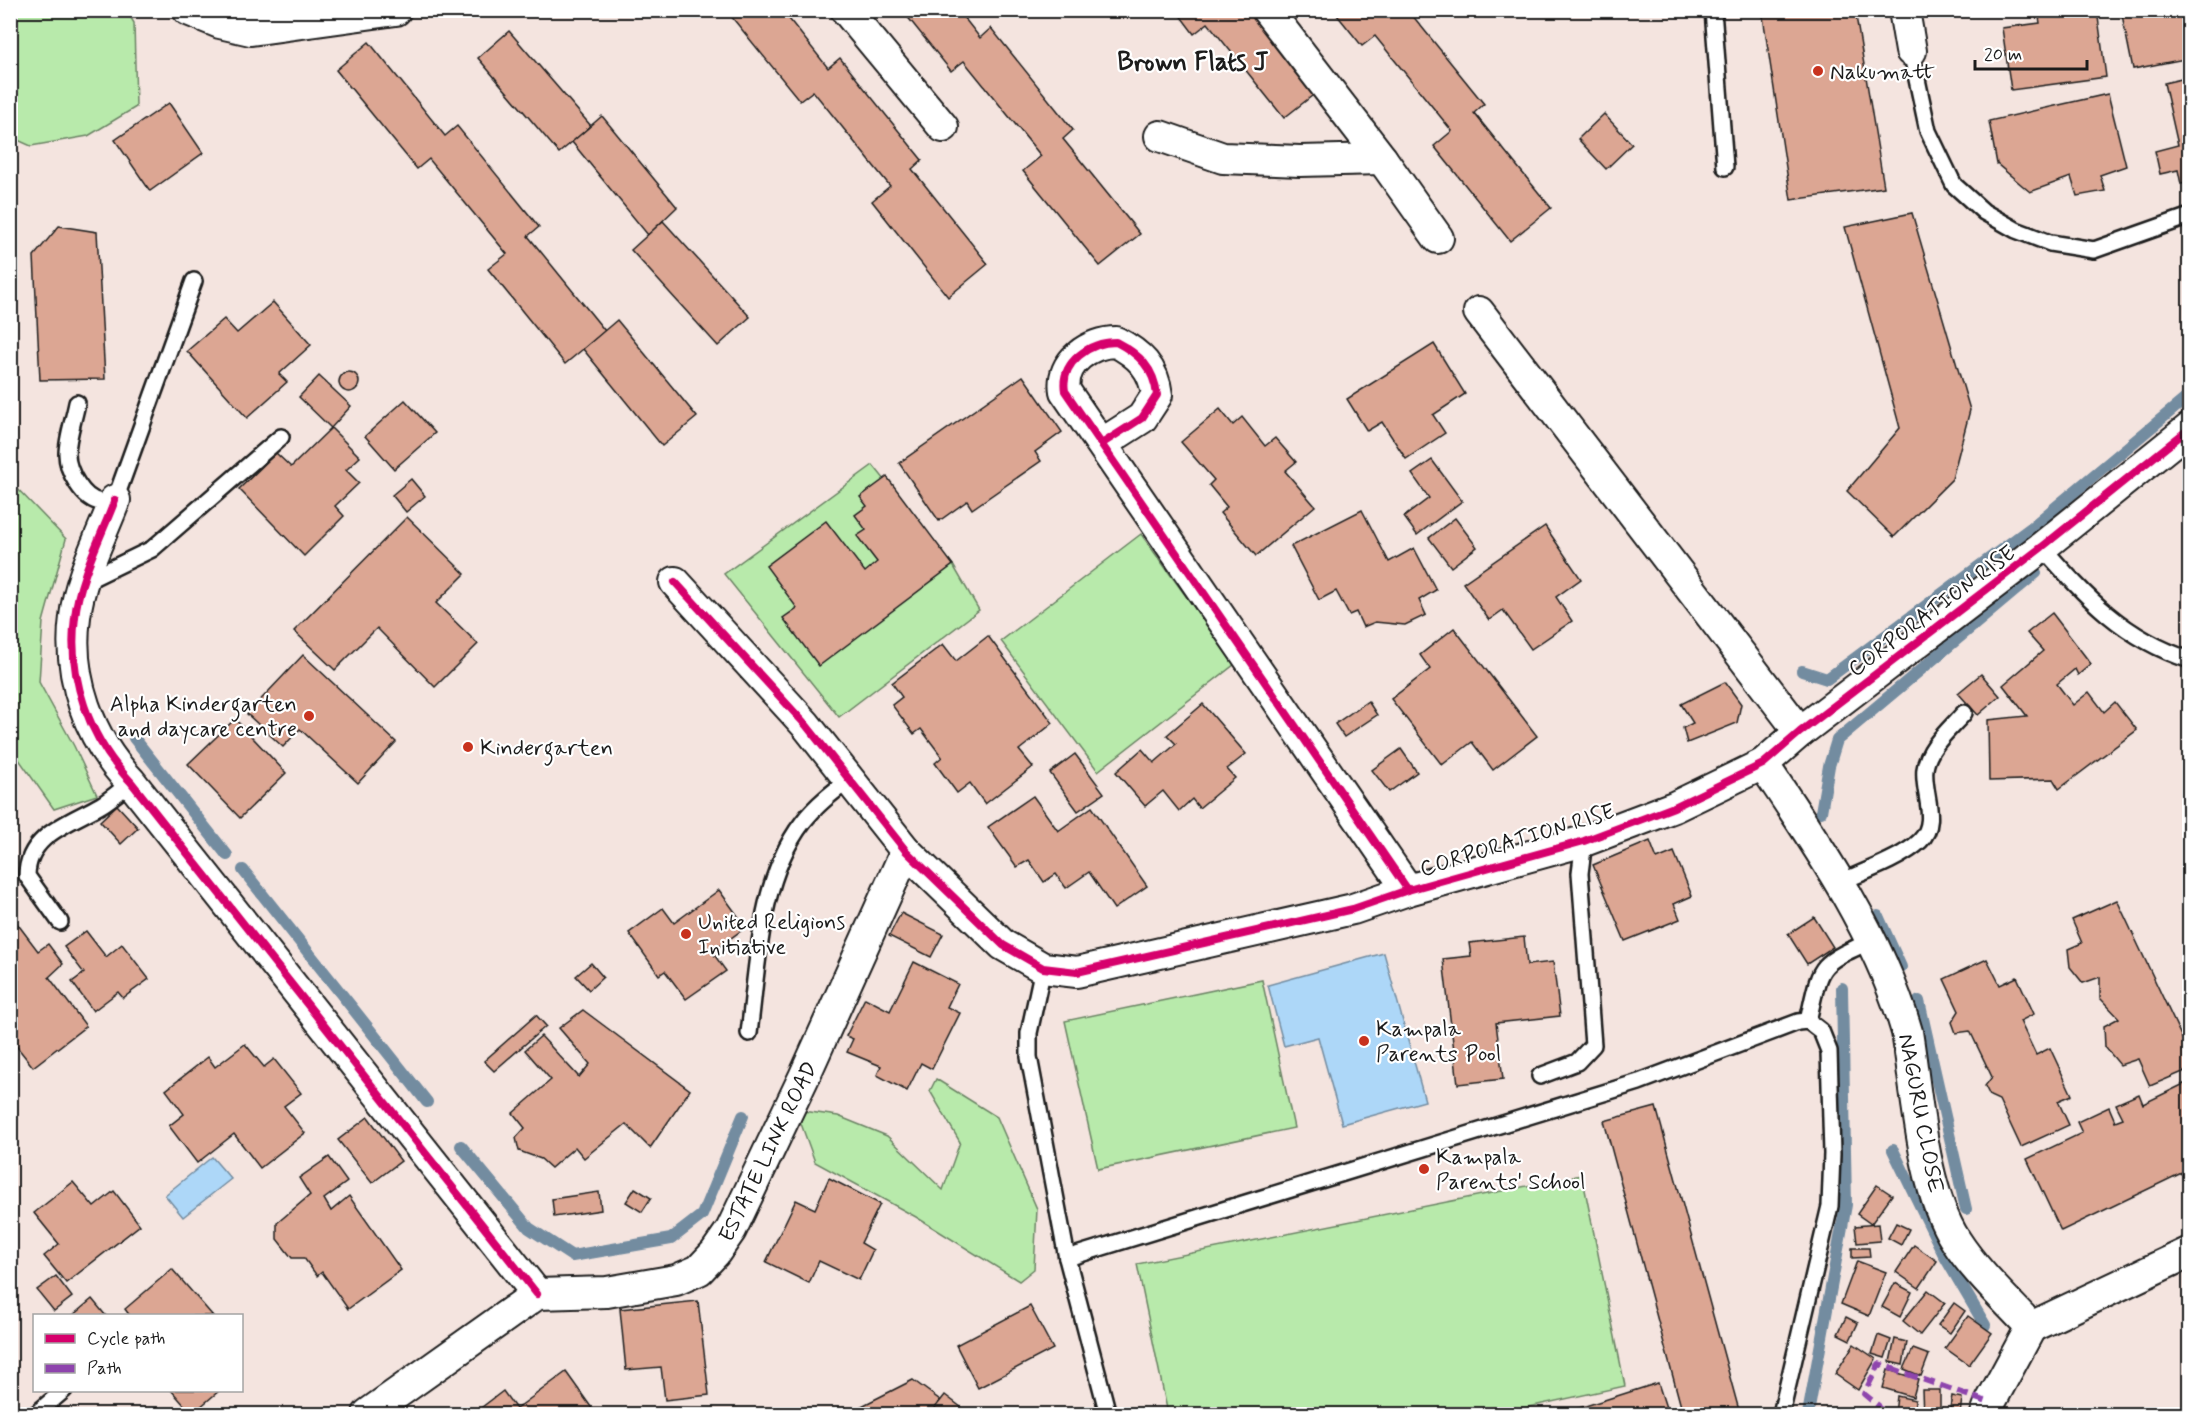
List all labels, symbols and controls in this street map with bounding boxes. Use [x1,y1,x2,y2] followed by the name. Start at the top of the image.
[1975,33,2088,71] scale bar
[1984,43,2022,67] text: 20 m
[1117,46,1269,80] district label: Brown Flats J
[1830,59,1935,87] place label: Nakumatt
[1811,64,1825,78] marker: Nakumatt
[1843,539,2022,684] street label: CORPORATION RISE
[110,691,297,744] place label: Alpha Kindergarten and daycare centre
[302,709,316,723] marker: Alpha Kindergarten and daycare centre
[480,735,613,766] place label: Kindergarten
[461,740,475,754] marker: Kindergarten
[1417,798,1619,884] street label: CORPORATION RISE
[698,909,845,962] place label: United Religions Initiative
[679,927,693,941] marker: United Religions Initiative
[1376,1016,1501,1069] place label: Kampala Parents Pool
[1891,1032,1949,1195] street label: NAGURU CLOSE
[1357,1034,1371,1048] marker: Kampala Parents Pool
[713,1057,825,1247] street label: ESTATE LINK ROAD
[1436,1144,1585,1197] place label: Kampala Parents' School
[1417,1162,1431,1176] marker: Kampala Parents' School
[33,1314,243,1392] legend
[87,1327,165,1351] text: Cycle path
[87,1357,122,1381] text: Path

